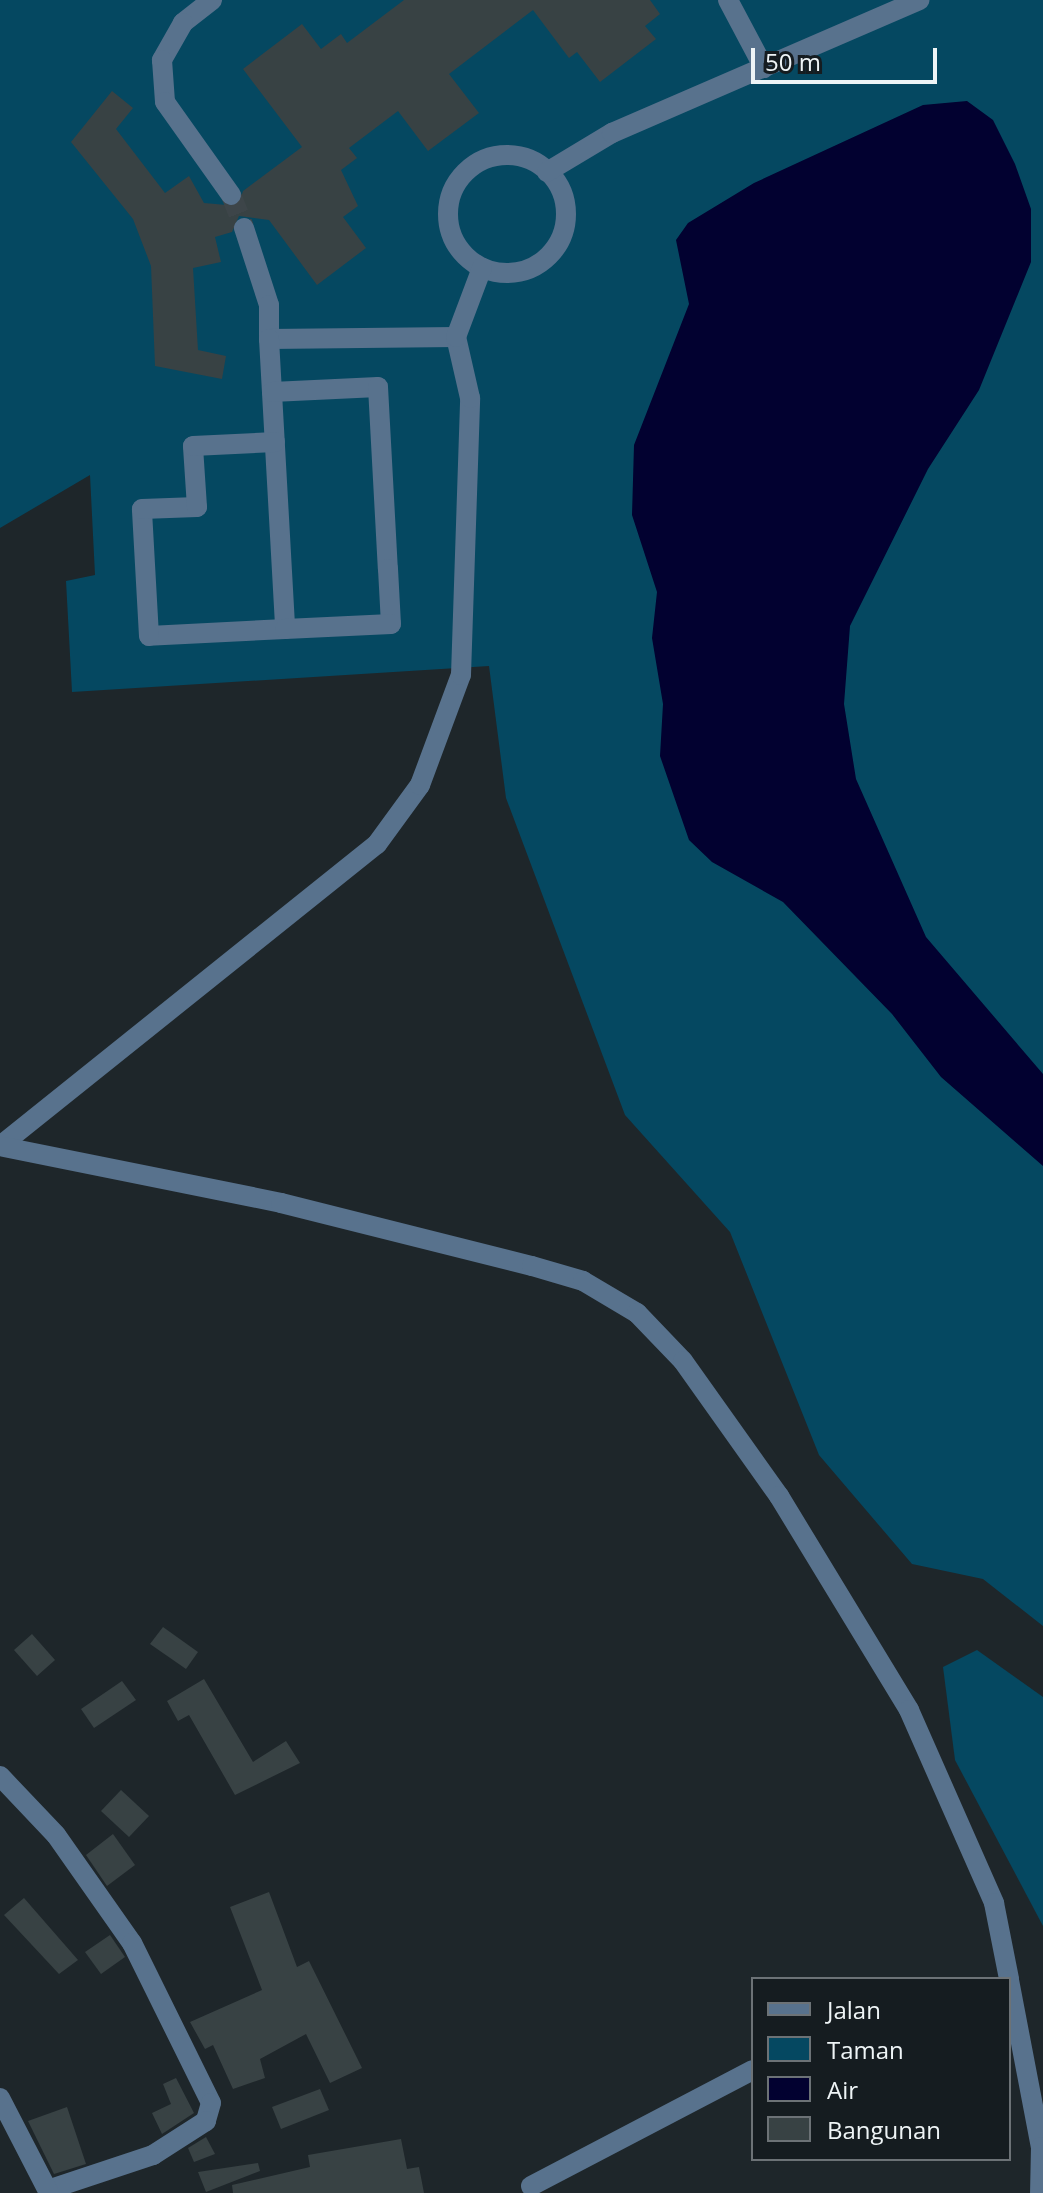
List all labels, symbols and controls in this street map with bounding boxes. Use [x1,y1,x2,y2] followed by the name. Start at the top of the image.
[755,32,941,82] scale bar
[765,45,821,78] text: 50 m
[751,1977,1011,2161] legend
[827,1993,881,2026] text: Jalan
[827,2033,904,2066] text: Taman
[827,2073,858,2106] text: Air
[827,2113,941,2146] text: Bangunan

